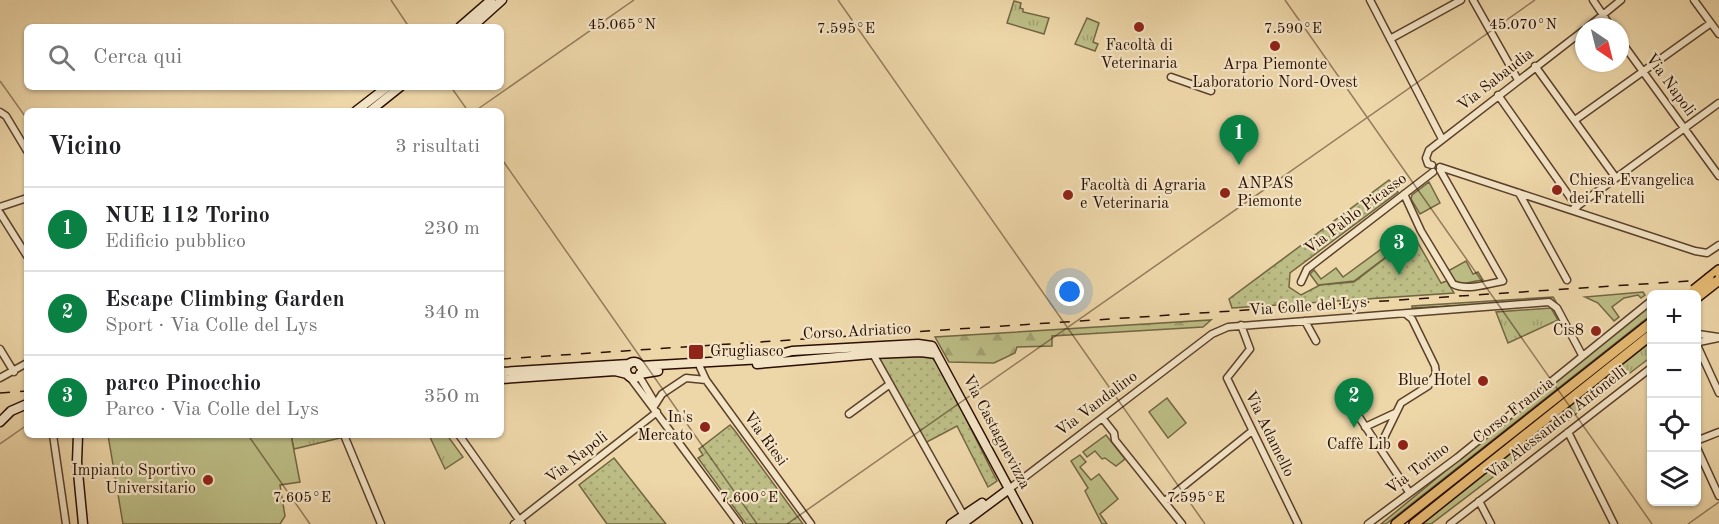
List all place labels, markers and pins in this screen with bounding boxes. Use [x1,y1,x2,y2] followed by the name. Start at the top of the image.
[1132,20,1146,34] marker: Facoltà di Veterinaria
[1100,38,1178,72] place label: Facoltà di Veterinaria
[1268,39,1282,53] marker: Arpa Piemonte Laboratorio Nord-Ovest
[1192,57,1358,91] place label: Arpa Piemonte Laboratorio Nord-Ovest
[1220,116,1258,165] pin: 1
[1569,173,1695,207] place label: Chiesa Evangelica dei Fratelli
[1237,176,1302,210] place label: ANPAS Piemonte
[1080,178,1206,212] place label: Facoltà di Agraria e Veterinaria
[1550,183,1564,197] marker: Chiesa Evangelica dei Fratelli
[1218,186,1232,200] marker: ANPAS Piemonte
[1061,188,1075,202] marker: Facoltà di Agraria e Veterinaria
[1380,226,1418,275] pin: 3
[1553,323,1584,339] place label: Cis8
[1589,324,1603,338] marker: Cis8
[687,343,705,361] marker: Grugliasco
[710,344,784,360] place label: Grugliasco
[1397,373,1471,389] place label: Blue Hotel
[1476,374,1490,388] marker: Blue Hotel
[1334,378,1374,428] pin: 2
[637,410,693,444] place label: In's Mercato
[698,420,712,434] marker: In's Mercato
[1327,437,1391,453] place label: Caffè Lib
[1396,438,1410,452] marker: Caffè Lib
[72,463,196,497] place label: Impianto Sportivo Universitario
[201,473,215,487] marker: Impianto Sportivo Universitario

